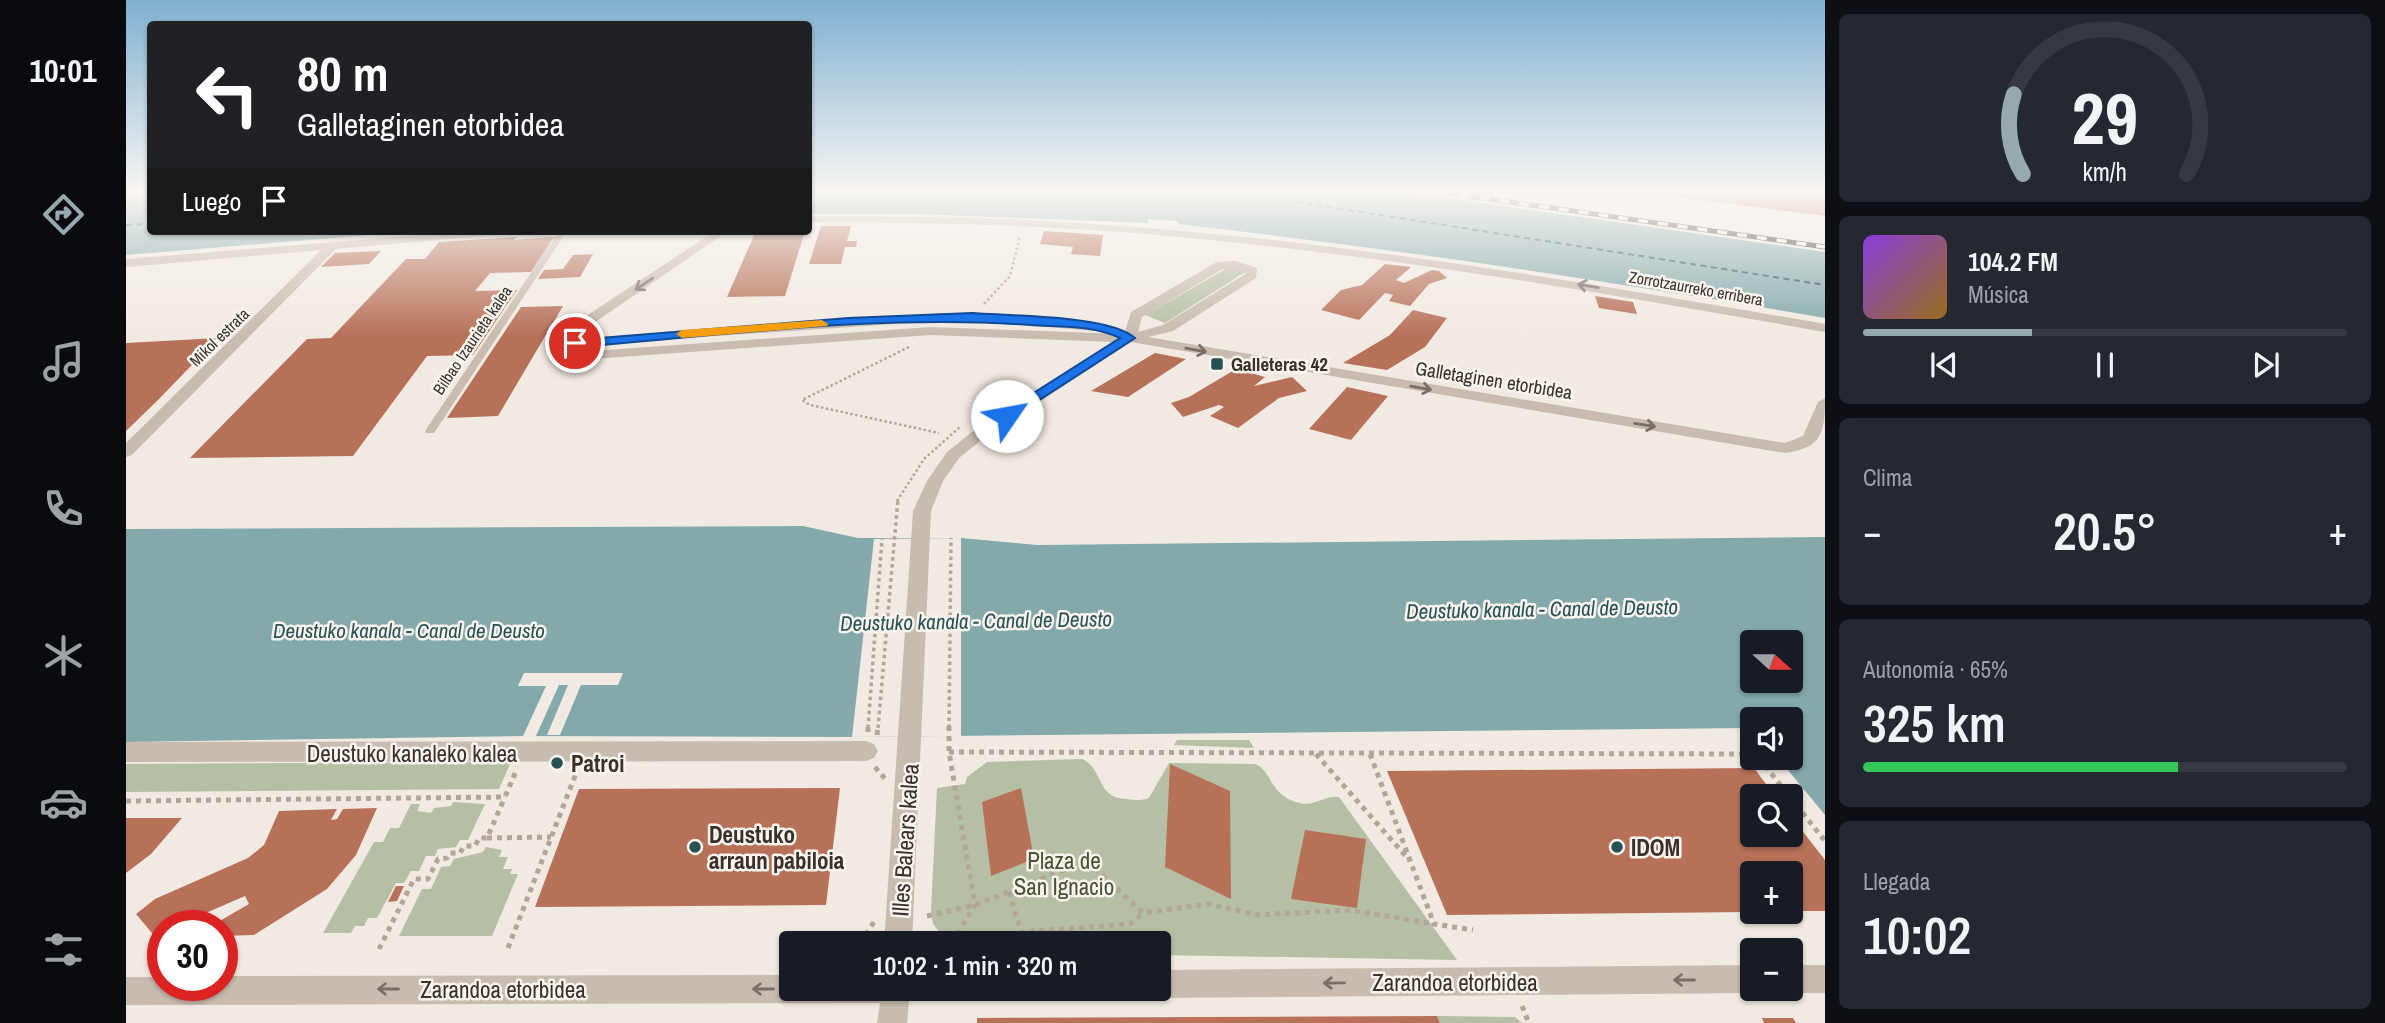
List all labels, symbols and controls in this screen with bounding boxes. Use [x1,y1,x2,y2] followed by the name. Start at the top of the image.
[297,40,389,106] text: 80 m
[29,49,97,92] text: 10:01
[182,49,273,140] icon: left
[2072,69,2138,167] text: 29
[297,103,564,146] text: Galletaginen etorbidea
[2083,155,2127,189] text: km/h
[255,182,293,220] icon: arrive
[182,184,241,219] text: Luego
[39,190,88,239] icon: directions
[1968,244,2058,279] text: 104.2 FM
[1627,265,1765,311] street label: Zorrotzaurreko erribera
[635,277,654,291] one-way arrow
[1577,279,1600,292] one-way arrow
[1968,279,2029,310] text: Música
[427,281,517,399] street label: Bilbao Izaurieta kalea
[184,303,254,371] street label: Mikol estrata
[545,313,605,373] pin
[556,324,594,362] icon: arrive
[39,337,88,386] icon: music
[1184,343,1207,357] one-way arrow
[1925,346,1963,384] icon: previous
[2086,346,2124,384] icon: pause
[2247,346,2285,384] icon: next
[1231,351,1328,377] place label: Galleteras 42
[1414,355,1575,405] street label: Galletaginen etorbidea
[1209,356,1225,372] marker: Galleteras 42
[970,379,1044,453] position arrow
[1409,382,1431,395] one-way arrow
[1633,419,1656,432] one-way arrow
[1863,462,1912,493] text: Clima
[39,484,88,533] icon: phone
[2053,496,2157,566] text: 20.5°
[1863,506,1881,557] text: −
[2329,506,2347,557] text: +
[1406,592,1678,626] water label: Deustuko kanala - Canal de Deusto
[840,604,1112,638] water label: Deustuko kanala - Canal de Deusto
[273,616,545,645] water label: Deustuko kanala - Canal de Deusto
[1740,630,1802,693] north arrow
[1740,630,1803,1001] map controls
[39,631,88,680] icon: climate
[1863,654,2008,685] text: Autonomía · 65%
[1863,688,2006,758] text: 325 km
[1740,707,1803,770] button: sound
[307,738,518,769] street label: Deustuko kanaleko kalea
[571,748,624,779] place label: Patroi
[549,755,565,771] marker: Patroi
[884,762,926,917] street label: Illes Balears kalea
[39,778,88,827] icon: car
[1740,784,1803,847] button: search
[709,819,845,876] place label: Deustuko arraun pabiloia
[1631,832,1680,863] place label: IDOM
[687,839,703,855] marker: Deustuko arraun pabiloia
[1609,839,1625,855] marker: IDOM
[1014,845,1114,902] park label: Plaza de San Ignacio
[1740,861,1803,924] button: +
[1863,866,1930,897] text: Llegada
[1863,900,1971,970] text: 10:02
[147,910,238,1001] speed limit sign: 30
[39,925,88,974] icon: filters
[1740,938,1803,1001] button: −
[873,948,1077,983] text: 10:02 · 1 min · 320 m
[1372,967,1538,998] street label: Zarandoa etorbidea
[1672,973,1695,987] one-way arrow
[420,974,586,1005] street label: Zarandoa etorbidea
[1322,976,1345,990] one-way arrow
[377,982,400,996] one-way arrow
[752,982,775,996] one-way arrow

